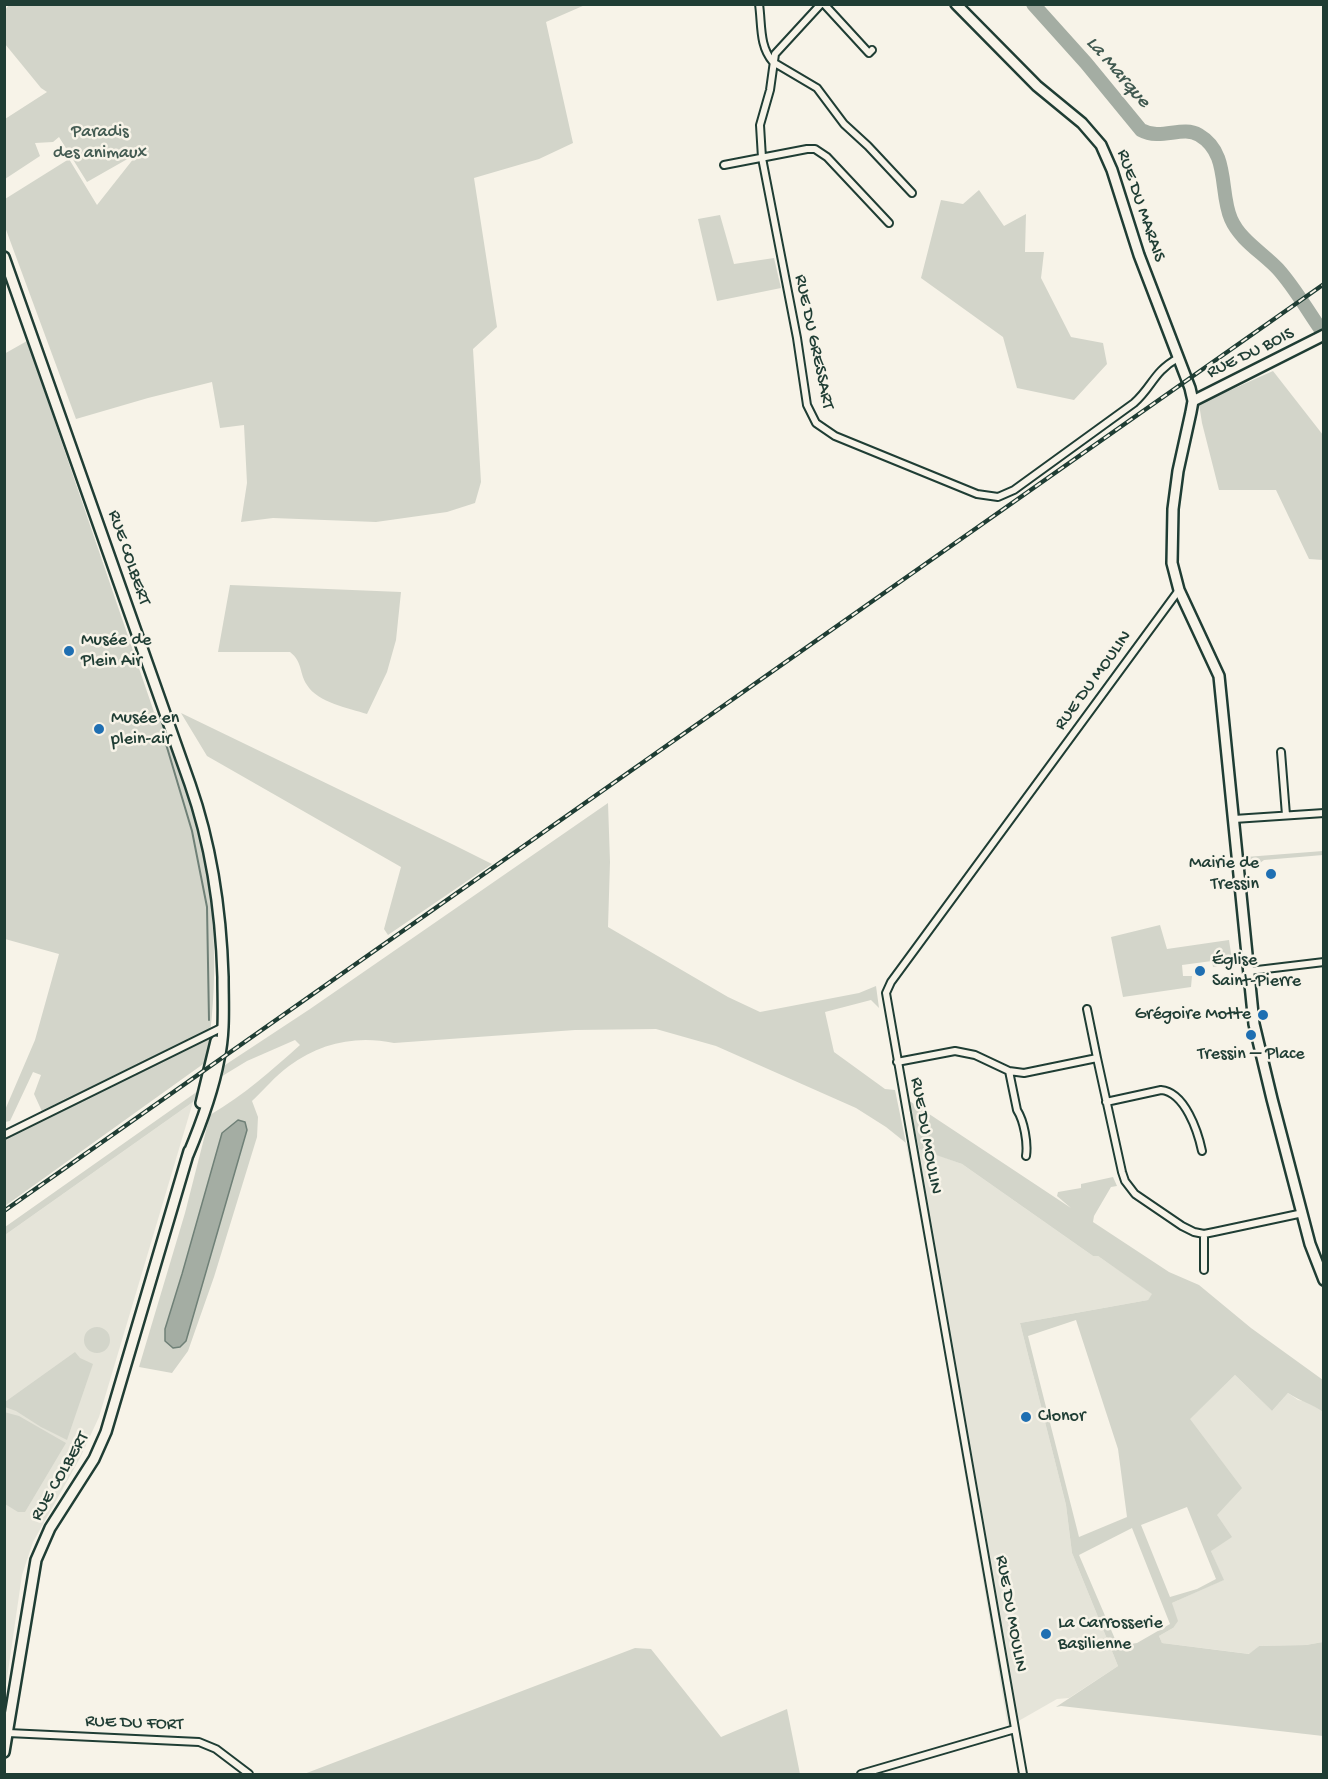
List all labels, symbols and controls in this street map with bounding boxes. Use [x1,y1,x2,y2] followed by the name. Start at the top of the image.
[1079,32,1155,114] water label: La Marque
[53,122,147,164] park label: Paradis des animaux
[1111,147,1169,265] street label: RUE DU MARAIS
[788,273,838,411] street label: RUE DU GRESSART
[1204,324,1298,384] street label: RUE DU BOIS
[102,508,154,608] street label: RUE COLBERT
[1051,627,1137,735] street label: RUE DU MOULIN
[81,630,151,672] place label: Musée de Plein Air
[62,644,76,658] marker: Musée de Plein Air
[111,708,179,750] place label: Musée en plein-air
[92,722,106,736] marker: Musée en plein-air
[1189,853,1259,896] place label: Mairie de Tressin
[1264,867,1278,881] marker: Mairie de Tressin
[1212,950,1301,992] place label: Église Saint-Pierre
[1193,964,1207,978] marker: Église Saint-Pierre
[1135,1004,1251,1026] place label: Grégoire Motte
[1256,1008,1270,1022] marker: Grégoire Motte
[1244,1028,1258,1042] marker: Tressin – Place
[1197,1044,1305,1066] place label: Tressin – Place
[904,1076,946,1196] street label: RUE DU MOULIN
[1038,1406,1085,1428] place label: Clonor
[1019,1410,1033,1424] marker: Clonor
[27,1429,95,1525] street label: RUE COLBERT
[989,1554,1031,1674] street label: RUE DU MOULIN
[1058,1613,1163,1656] place label: La Carrosserie Basilienne
[1039,1627,1053,1641] marker: La Carrosserie Basilienne
[85,1711,183,1737] street label: RUE DU FORT

